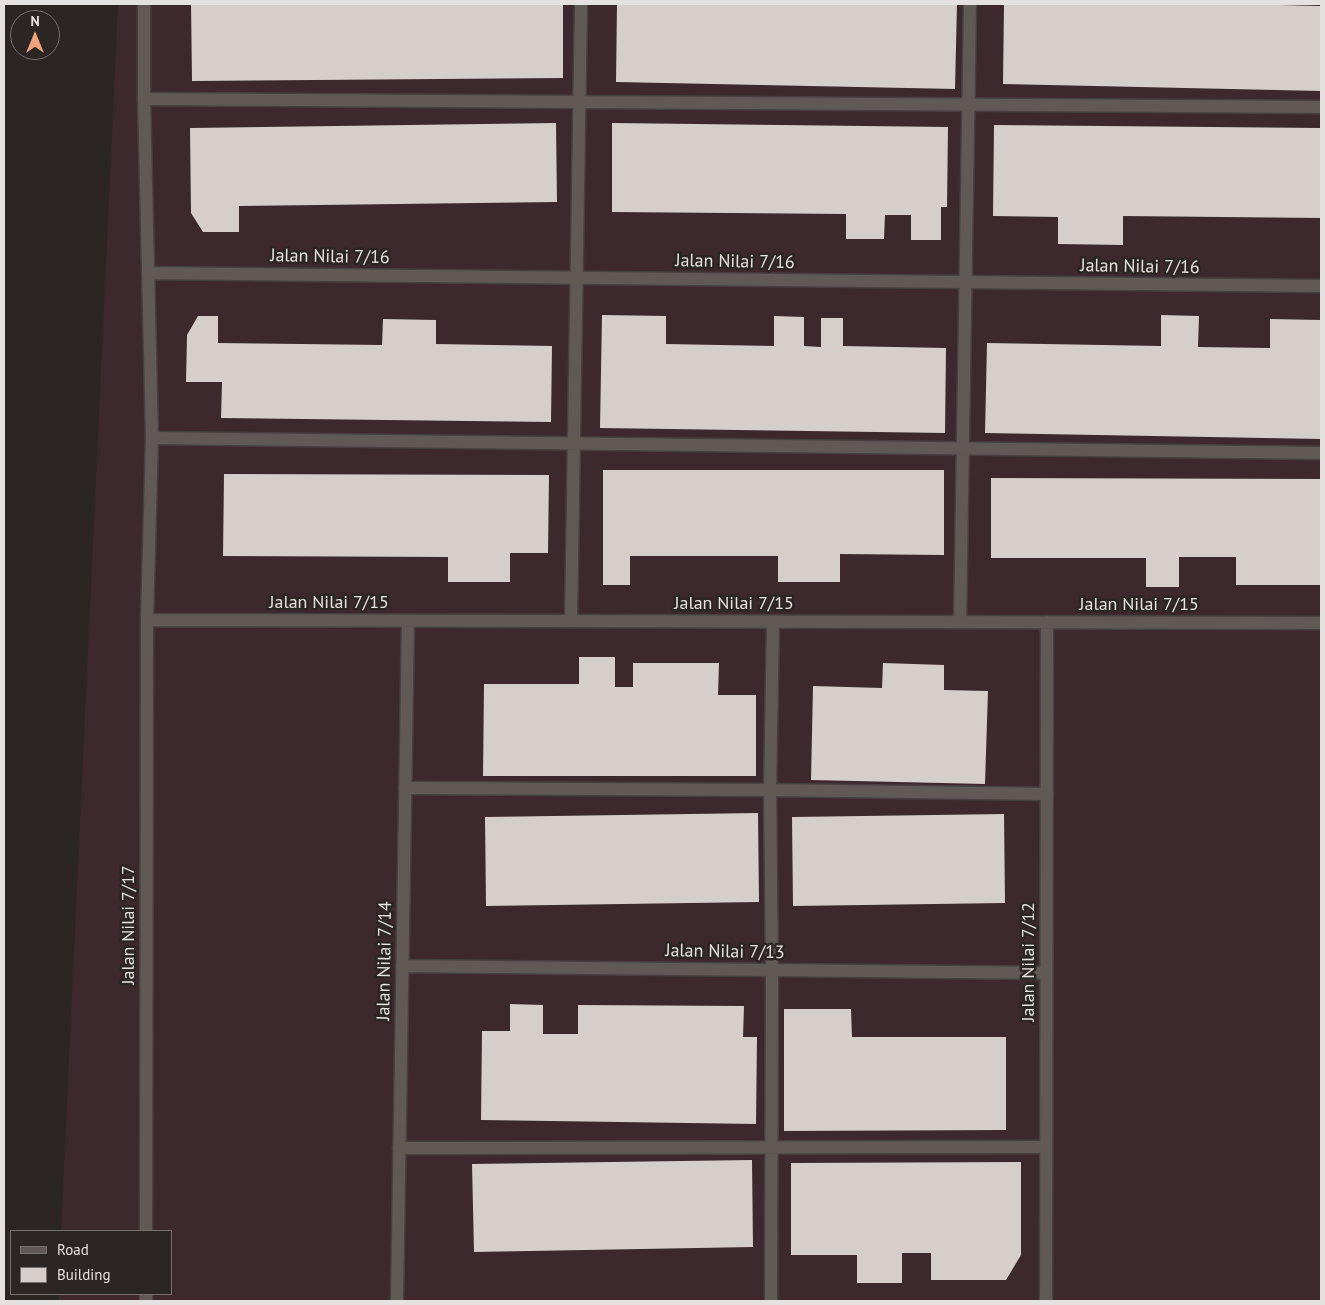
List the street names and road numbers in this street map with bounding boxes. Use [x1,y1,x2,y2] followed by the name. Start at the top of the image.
[270,245,390,269] street label: Jalan Nilai 7/16
[675,250,795,274] street label: Jalan Nilai 7/16
[1080,255,1200,279] street label: Jalan Nilai 7/16
[269,592,389,614] street label: Jalan Nilai 7/15
[674,593,794,615] street label: Jalan Nilai 7/15
[1079,594,1199,616] street label: Jalan Nilai 7/15
[118,865,140,985] street label: Jalan Nilai 7/17
[373,901,397,1021] street label: Jalan Nilai 7/14
[1018,902,1040,1022] street label: Jalan Nilai 7/12
[665,940,785,964] street label: Jalan Nilai 7/13

